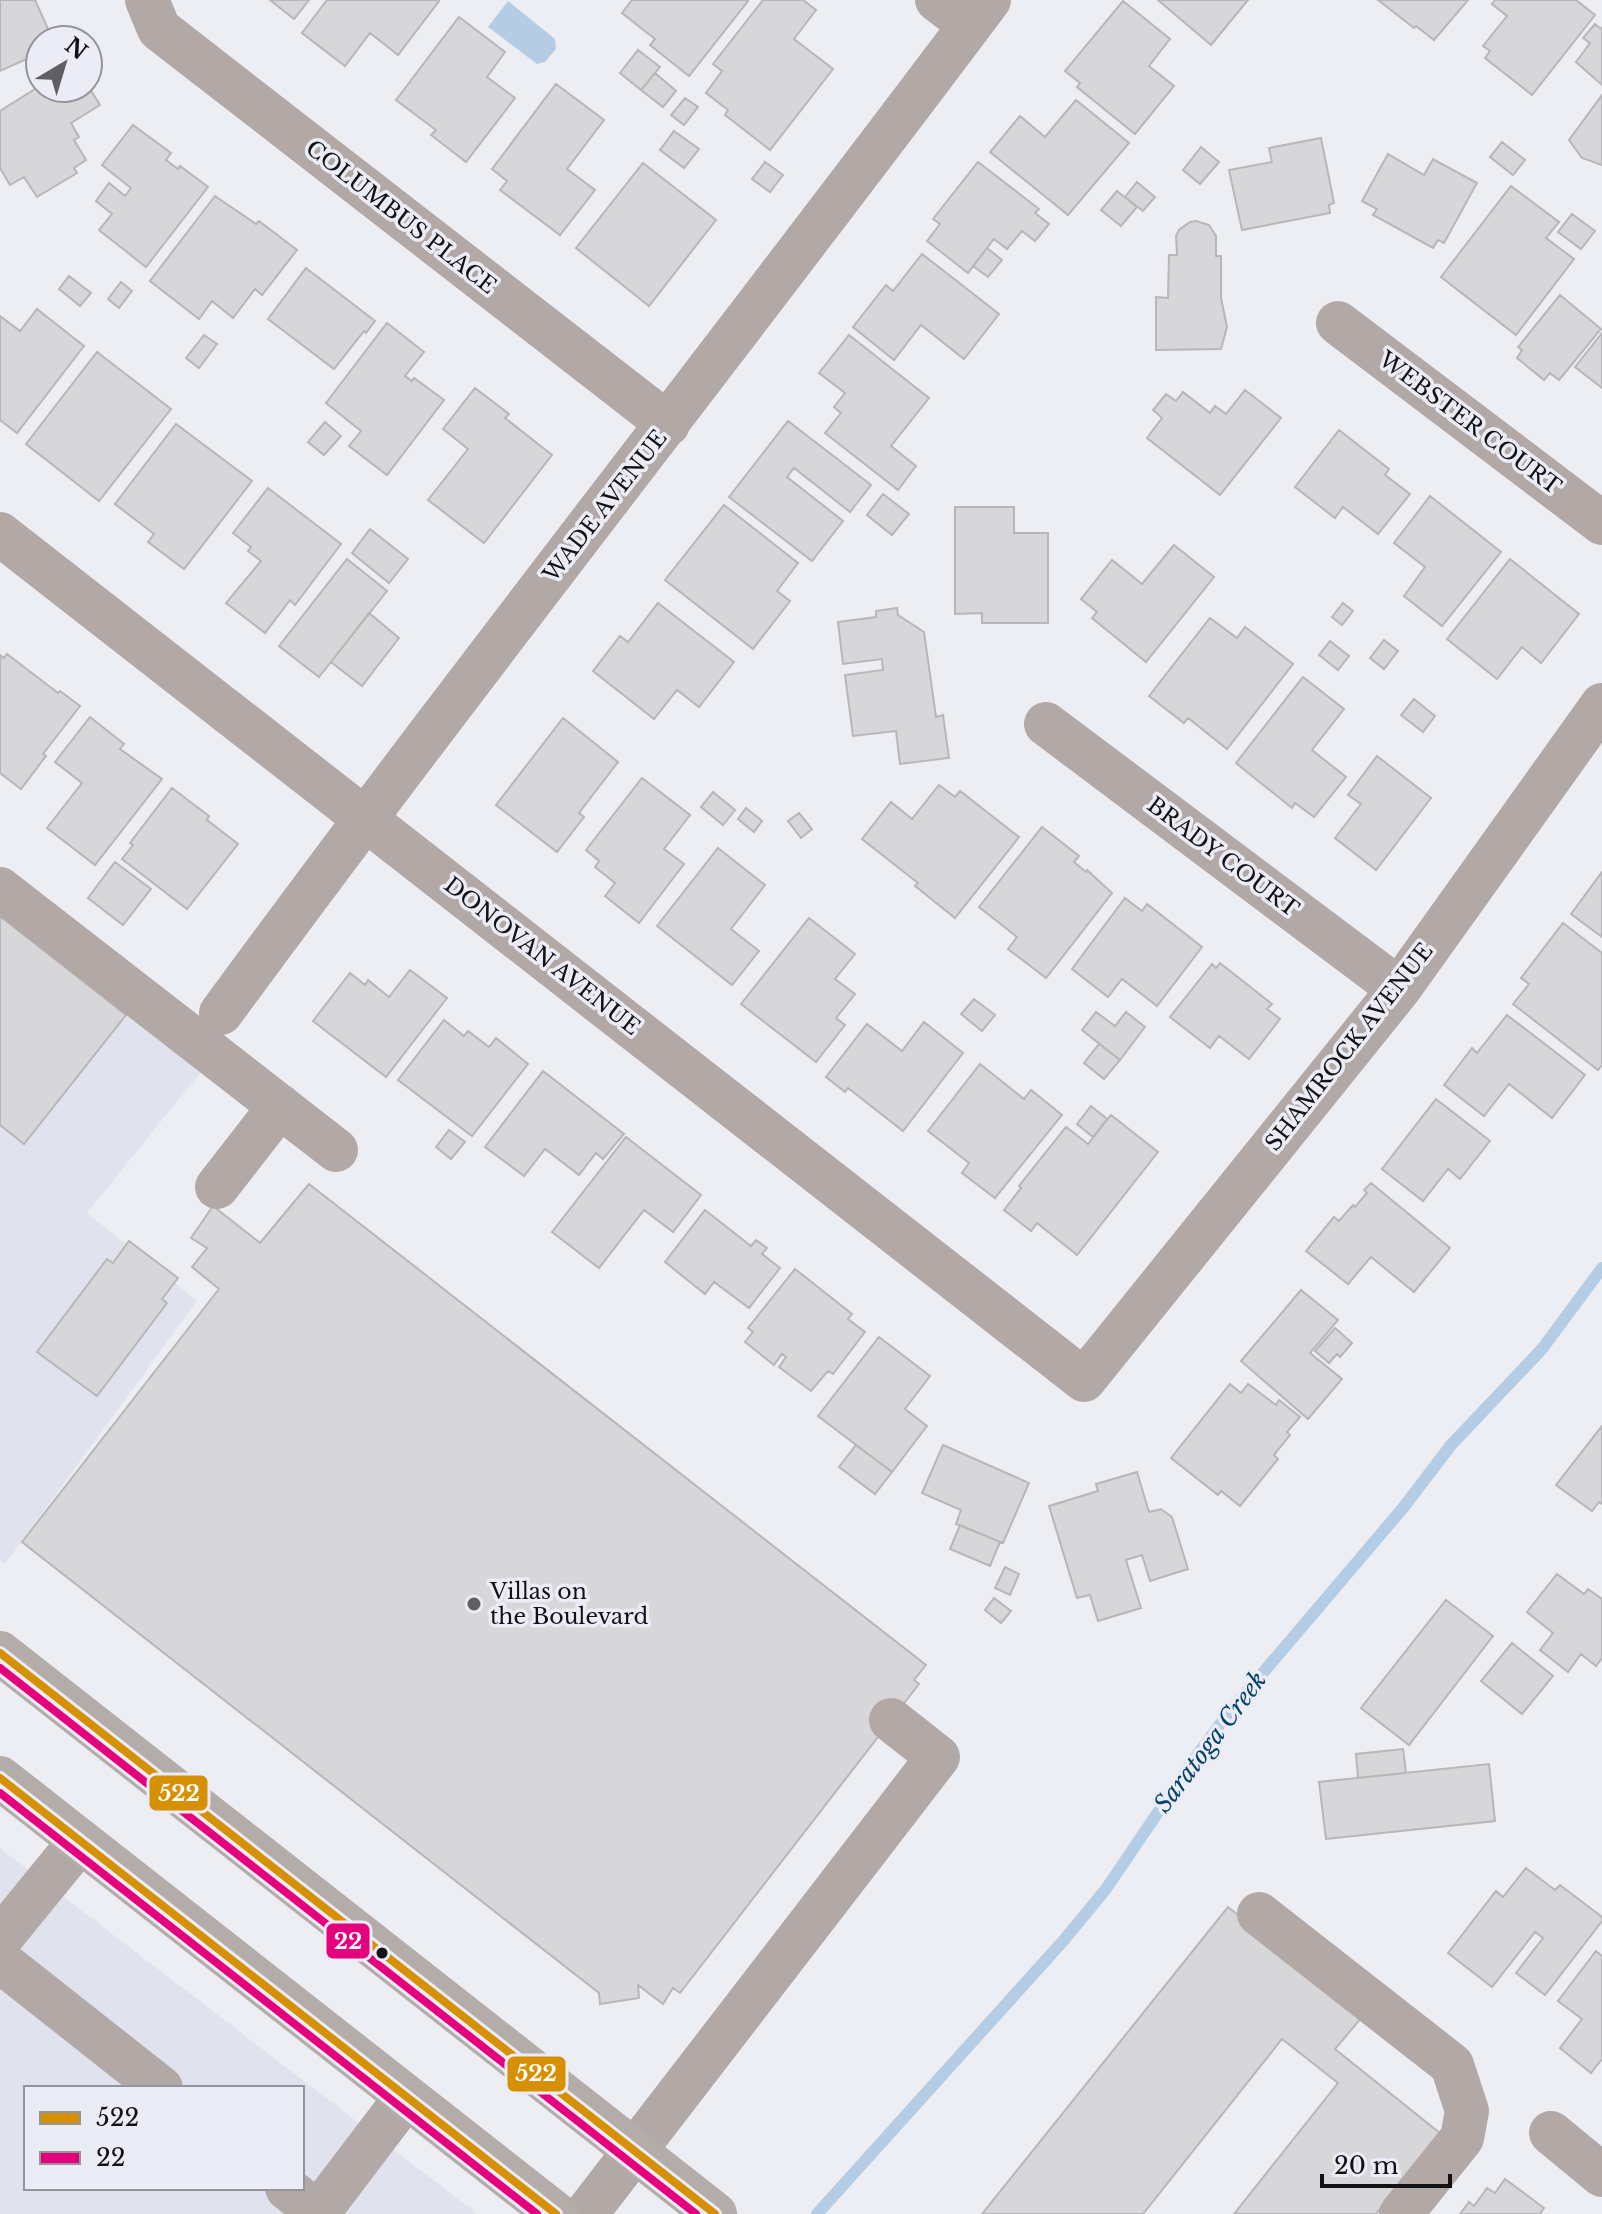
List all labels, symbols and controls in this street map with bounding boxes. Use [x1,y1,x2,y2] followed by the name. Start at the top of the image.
[24,24,104,104] north arrow
[60,32,93,66] text: N
[301,134,501,300] street label: COLUMBUS PLACE
[1373,345,1567,500] street label: WEBSTER COURT
[537,425,673,588] street label: WADE AVENUE
[1142,791,1304,923] street label: BRADY COURT
[439,871,645,1041] street label: DONOVAN AVENUE
[1259,938,1439,1156] street label: SHAMROCK AVENUE
[489,1578,649,1630] place label: Villas on the Boulevard
[465,1595,483,1613] marker: Villas on the Boulevard
[1148,1666,1272,1818] water label: Saratoga Creek
[148,1774,209,1812] line badge: 522
[158,1780,200,1807] text: 522
[325,1922,371,1960] line badge: 22
[334,1928,362,1955] text: 22
[374,1945,390,1961] unlabelled marker
[506,2055,567,2093] line badge: 522
[515,2060,557,2087] text: 522
[24,2086,304,2190] legend
[96,2103,139,2132] text: 522
[1322,2138,1450,2188] scale bar
[96,2143,126,2172] text: 22
[1334,2151,1399,2180] text: 20 m

